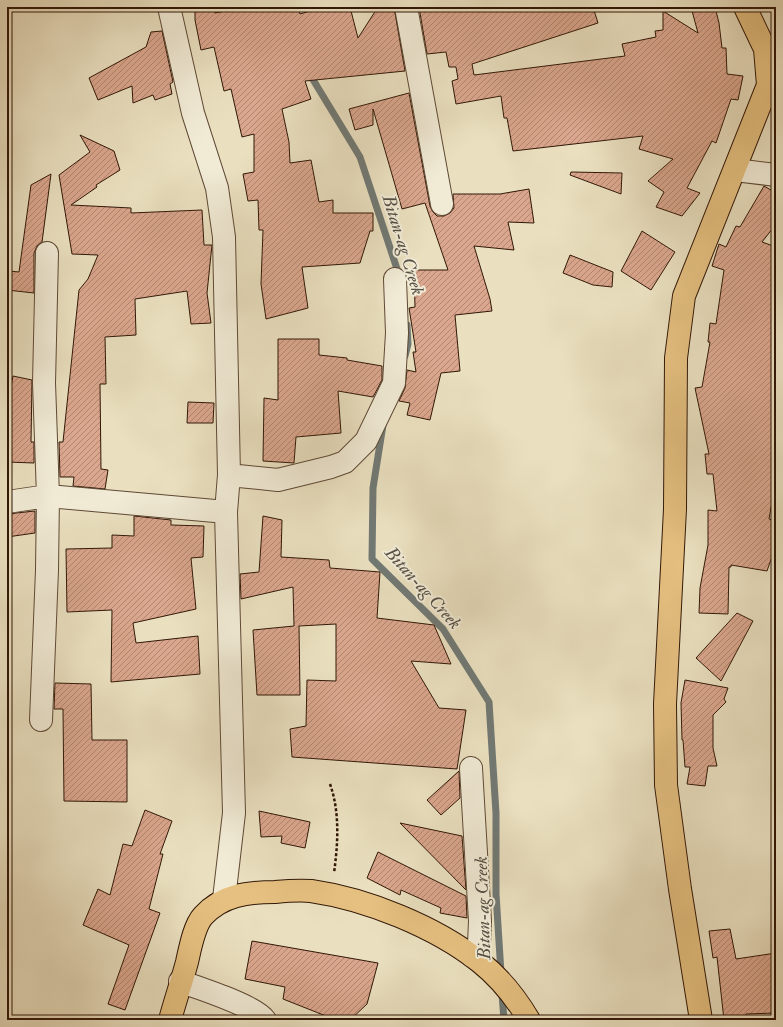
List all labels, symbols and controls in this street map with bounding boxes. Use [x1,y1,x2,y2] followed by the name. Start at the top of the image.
[377,191,429,298] water label: Bitan-ag Creek
[379,541,466,634] water label: Bitan-ag Creek
[470,856,496,961] water label: Bitan-ag Creek

